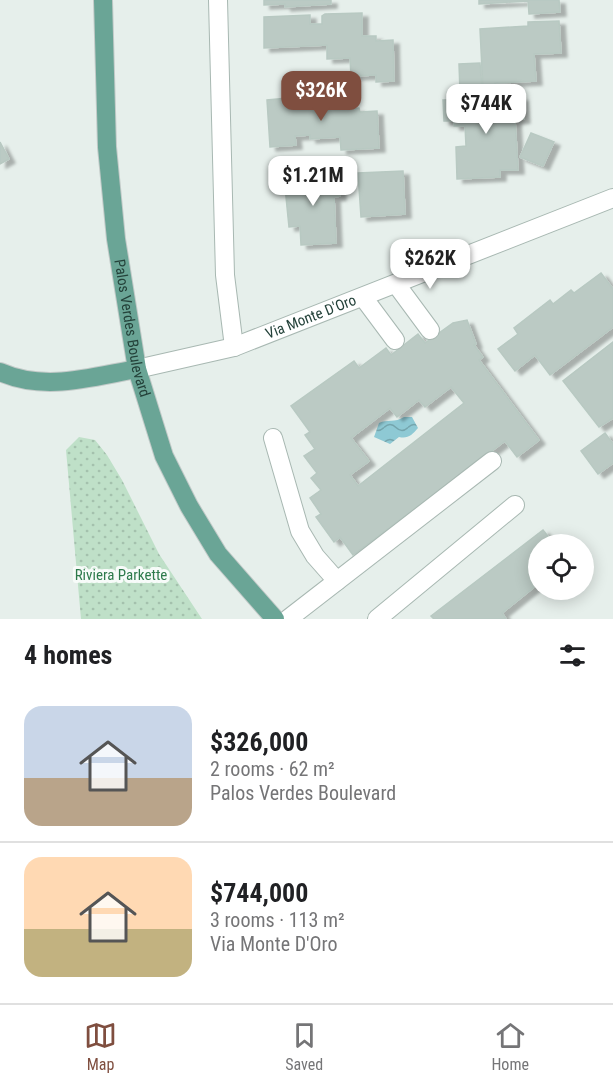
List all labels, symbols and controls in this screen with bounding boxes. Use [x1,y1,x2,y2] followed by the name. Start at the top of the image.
[279,71,363,122] pin: $326K
[295,78,347,102] text: $326K
[444,84,528,135] pin: $744K
[460,91,512,115] text: $744K
[264,156,362,207] pin: $1.21M
[282,163,344,187] text: $1.21M
[388,239,472,290] pin: $262K
[404,246,456,270] text: $262K
[110,258,154,399] street label: Palos Verdes Boulevard
[263,291,359,343] street label: Via Monte D'Oro
[528,534,594,600] map controls
[528,534,594,600] button: locate
[75,566,167,584] park label: Riviera Parkette
[556,639,589,672] icon: filters
[24,640,112,670] text: 4 homes
[210,727,308,757] text: $326,000
[72,730,144,802] icon: home
[210,757,335,781] text: 2 rooms · 62 m²
[210,781,396,805] text: Palos Verdes Boulevard
[210,878,308,908] text: $744,000
[72,881,144,953] icon: home
[210,908,345,932] text: 3 rooms · 113 m²
[210,932,338,956] text: Via Monte D'Oro
[84,1019,117,1074] tab: Map
[285,1019,323,1074] tab: Saved
[491,1019,529,1074] tab: Home

